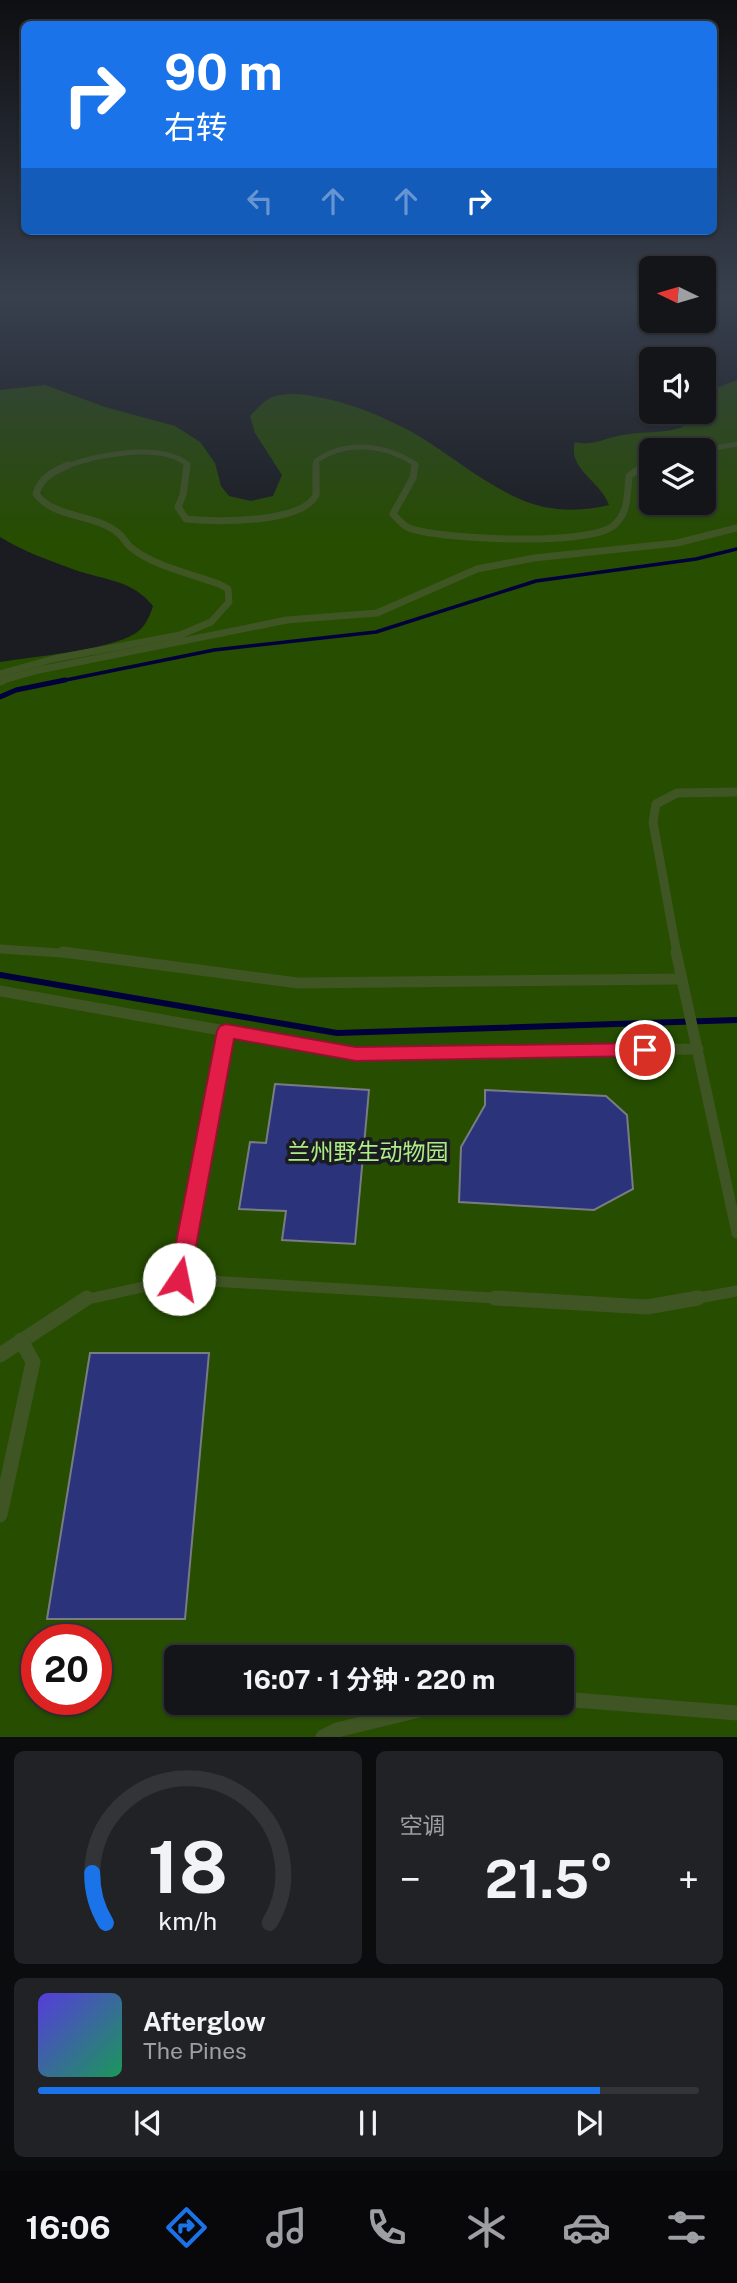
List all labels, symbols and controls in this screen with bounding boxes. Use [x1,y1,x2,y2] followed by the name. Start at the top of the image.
[164,43,283,101] text: 90 m
[49,49,140,140] icon: right
[164,109,228,146] text: 右转
[241,182,279,220] icon: left
[314,182,352,220] icon: ahead
[387,182,425,220] icon: ahead
[460,182,498,220] icon: right
[639,256,716,332] north arrow
[639,256,716,515] map controls
[639,347,716,424] button: sound
[639,438,716,515] button: layers
[615,1020,675,1080] pin
[626,1031,664,1069] icon: arrive
[288,1138,449,1165] park label: 兰州野生动物园
[142,1242,216,1316] position arrow
[21,1624,112,1715] speed limit sign: 20
[243,1664,495,1695] text: 16:07 · 1 分钟 · 220 m
[400,1812,446,1839] text: 空调
[148,1825,228,1910] text: 18
[485,1849,614,1910] text: 21.5°
[400,1857,421,1902] text: −
[678,1857,699,1902] text: +
[158,1906,217,1936] text: km/h
[143,2006,266,2037] text: Afterglow
[143,2037,247,2064] text: The Pines
[129,2104,167,2142] icon: previous
[349,2104,387,2142] icon: pause
[570,2104,608,2142] icon: next
[162,2203,211,2252] icon: directions
[262,2203,311,2252] icon: music
[362,2203,411,2252] icon: phone
[462,2203,511,2252] icon: climate
[562,2203,611,2252] icon: car
[662,2203,711,2252] icon: filters
[26,2209,111,2246] text: 16:06

